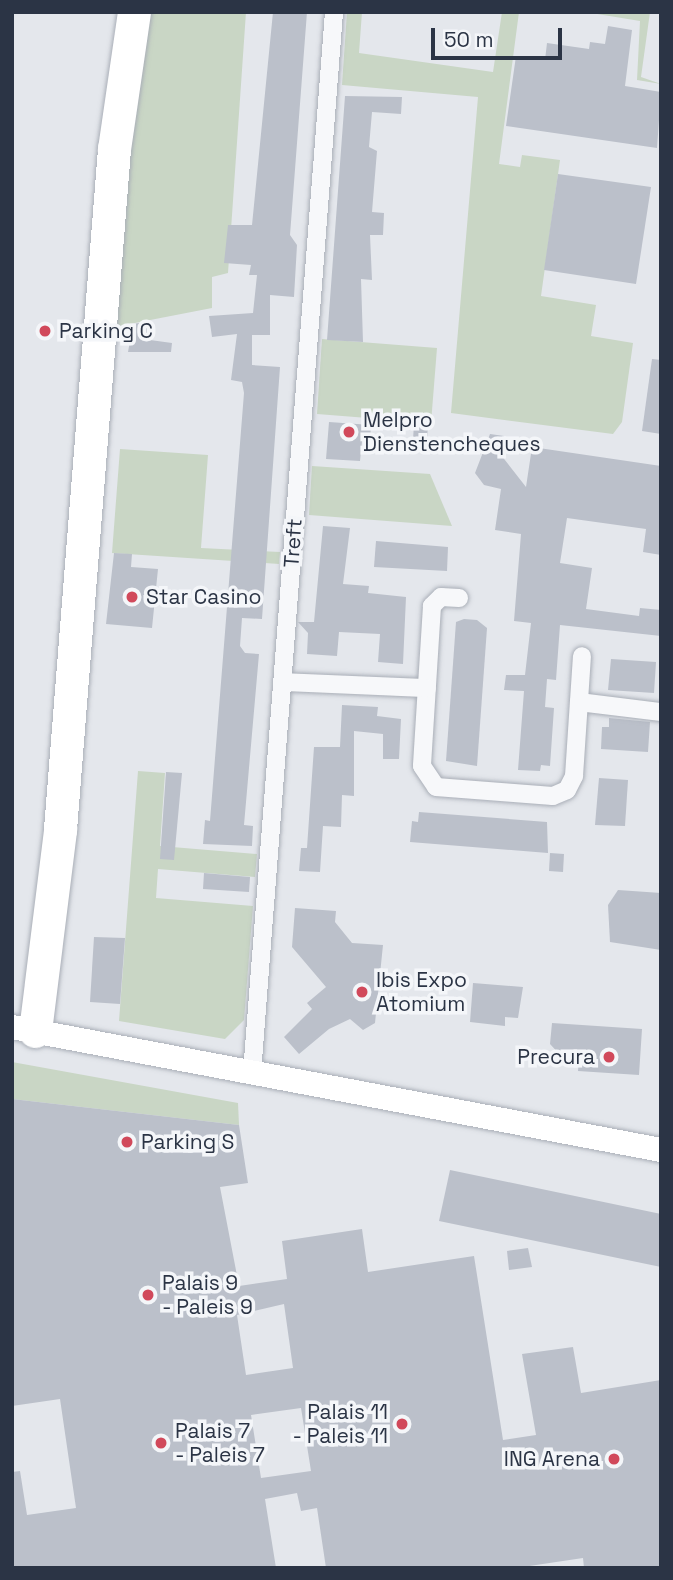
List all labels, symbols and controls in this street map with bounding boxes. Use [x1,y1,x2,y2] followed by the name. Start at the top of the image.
[435,14,566,58] scale bar
[444,26,494,53] text: 50 m
[59,318,153,344] place label: Parking C
[37,323,53,339] marker: Parking C
[363,407,541,457] place label: Melpro Dienstencheques
[341,424,357,440] marker: Melpro Dienstencheques
[279,518,307,568] street label: Treft
[146,584,261,610] place label: Star Casino
[124,589,140,605] marker: Star Casino
[376,967,467,1017] place label: Ibis Expo Atomium
[354,984,370,1000] marker: Ibis Expo Atomium
[517,1044,595,1070] place label: Precura
[601,1049,617,1065] marker: Precura
[141,1129,234,1155] place label: Parking S
[119,1134,135,1150] marker: Parking S
[162,1270,253,1320] place label: Palais 9 - Paleis 9
[140,1287,156,1303] marker: Palais 9 - Paleis 9
[292,1399,388,1449] place label: Palais 11 - Paleis 11
[394,1416,410,1432] marker: Palais 11 - Paleis 11
[175,1418,265,1468] place label: Palais 7 - Paleis 7
[153,1435,169,1451] marker: Palais 7 - Paleis 7
[504,1446,600,1472] place label: ING Arena
[606,1451,622,1467] marker: ING Arena

